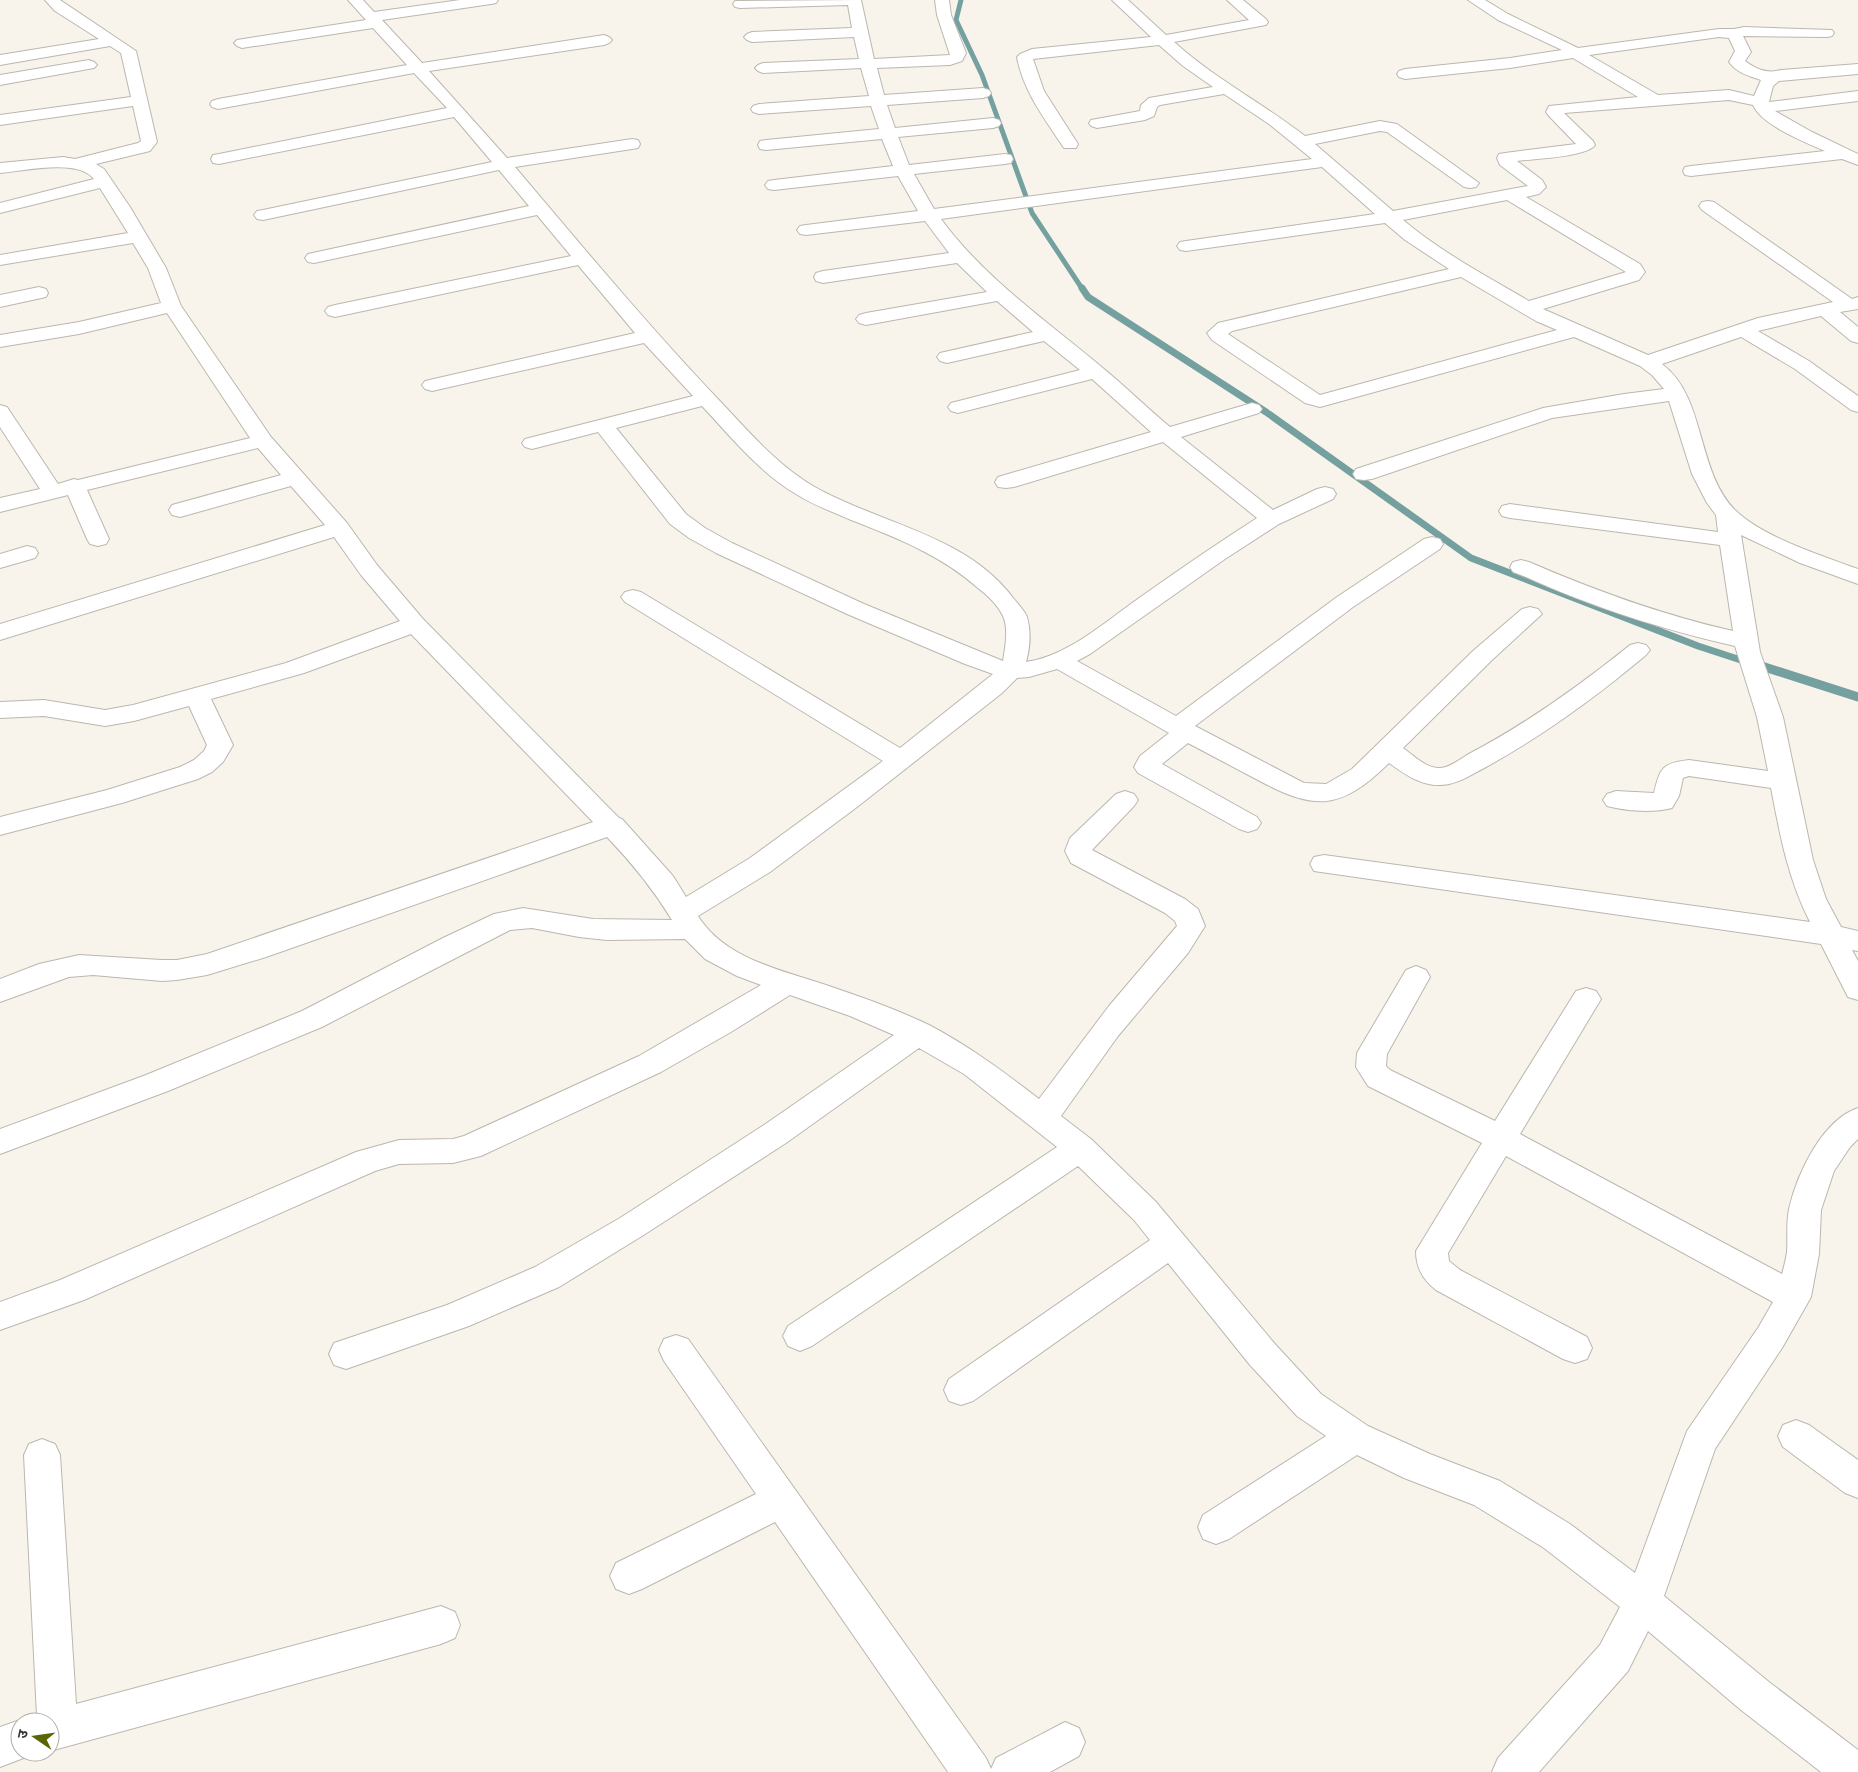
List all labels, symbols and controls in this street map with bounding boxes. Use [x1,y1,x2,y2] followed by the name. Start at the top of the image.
[10,1712,60,1762] north arrow
[13,1727,32,1740] text: उ

